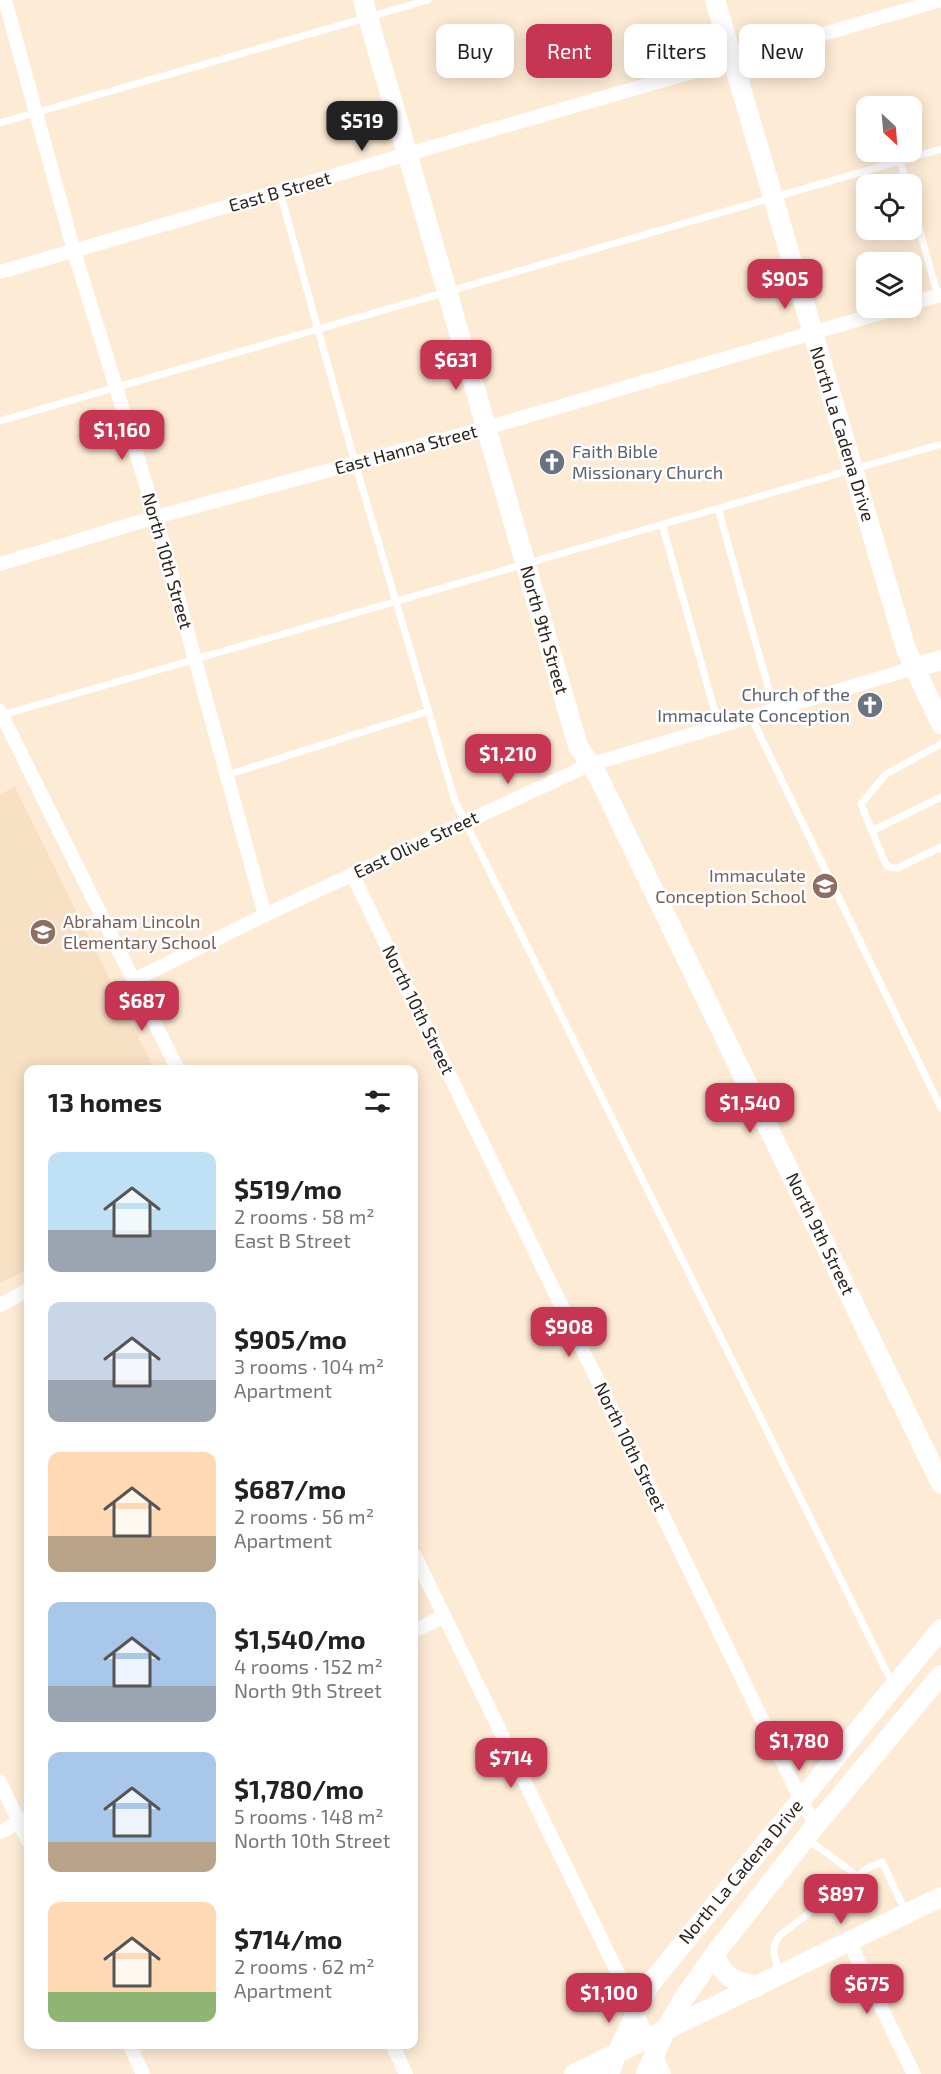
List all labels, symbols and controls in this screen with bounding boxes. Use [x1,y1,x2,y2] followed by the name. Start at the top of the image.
[436,24,514,78] chip: Buy
[526,24,612,78] chip: Rent
[624,24,727,78] chip: Filters
[739,24,825,78] chip: New
[856,96,922,162] north arrow
[856,96,922,318] map controls
[326,101,398,152] pin: $519
[340,108,384,132] text: $519
[226,166,333,216] street label: East B Street
[856,174,922,240] button: locate
[856,252,922,318] button: layers
[749,259,821,310] pin: $905
[761,266,809,290] text: $905
[420,340,492,391] pin: $631
[806,344,880,524] street label: North La Cadena Drive
[434,347,478,371] text: $631
[73,410,171,461] pin: $1,160
[93,417,151,441] text: $1,160
[332,419,480,479] street label: East Hanna Street
[572,440,723,483] place label: Faith Bible Missionary Church
[537,447,567,477] church icon: Faith Bible Missionary Church
[138,490,198,632] street label: North 10th Street
[516,563,574,697] street label: North 9th Street
[657,683,850,726] place label: Church of the Immaculate Conception
[855,690,885,720] church icon: Church of the Immaculate Conception
[459,734,557,785] pin: $1,210
[479,741,537,765] text: $1,210
[350,806,482,883] street label: East Olive Street
[655,864,807,907] place label: Immaculate Conception School
[810,871,840,901] school or university icon: Immaculate Conception School
[63,910,217,953] place label: Abraham Lincoln Elementary School
[28,917,58,947] school or university icon: Abraham Lincoln Elementary School
[378,941,460,1078] street label: North 10th Street
[106,981,178,1032] pin: $687
[119,988,165,1012] text: $687
[701,1083,799,1134] pin: $1,540
[361,1085,394,1118] icon: filters
[48,1086,162,1117] text: 13 homes
[719,1090,781,1114] text: $1,540
[782,1169,860,1298] street label: North 9th Street
[234,1173,342,1204] text: $519/mo
[96,1176,168,1248] icon: home
[234,1204,375,1228] text: 2 rooms · 58 m²
[234,1228,351,1252] text: East B Street
[533,1307,605,1358] pin: $908
[545,1314,593,1338] text: $908
[234,1323,347,1354] text: $905/mo
[96,1326,168,1398] icon: home
[234,1354,384,1378] text: 3 rooms · 104 m²
[234,1378,332,1402] text: Apartment
[590,1378,672,1515] street label: North 10th Street
[234,1473,346,1504] text: $687/mo
[96,1476,168,1548] icon: home
[234,1504,374,1528] text: 2 rooms · 56 m²
[234,1528,332,1552] text: Apartment
[234,1623,366,1654] text: $1,540/mo
[96,1626,168,1698] icon: home
[234,1654,383,1678] text: 4 rooms · 152 m²
[234,1678,382,1702] text: North 9th Street
[750,1721,848,1772] pin: $1,780
[769,1728,829,1752] text: $1,780
[475,1738,547,1789] pin: $714
[489,1745,533,1769] text: $714
[234,1773,364,1804] text: $1,780/mo
[96,1776,168,1848] icon: home
[673,1795,807,1948] street label: North La Cadena Drive
[234,1804,384,1828] text: 5 rooms · 148 m²
[234,1828,390,1852] text: North 10th Street
[805,1874,877,1925] pin: $897
[818,1881,864,1905] text: $897
[234,1923,342,1954] text: $714/mo
[96,1926,168,1998] icon: home
[234,1954,374,1978] text: 2 rooms · 62 m²
[831,1964,903,2015] pin: $675
[845,1971,890,1995] text: $675
[560,1973,658,2024] pin: $1,100
[234,1978,332,2002] text: Apartment
[580,1980,638,2004] text: $1,100

